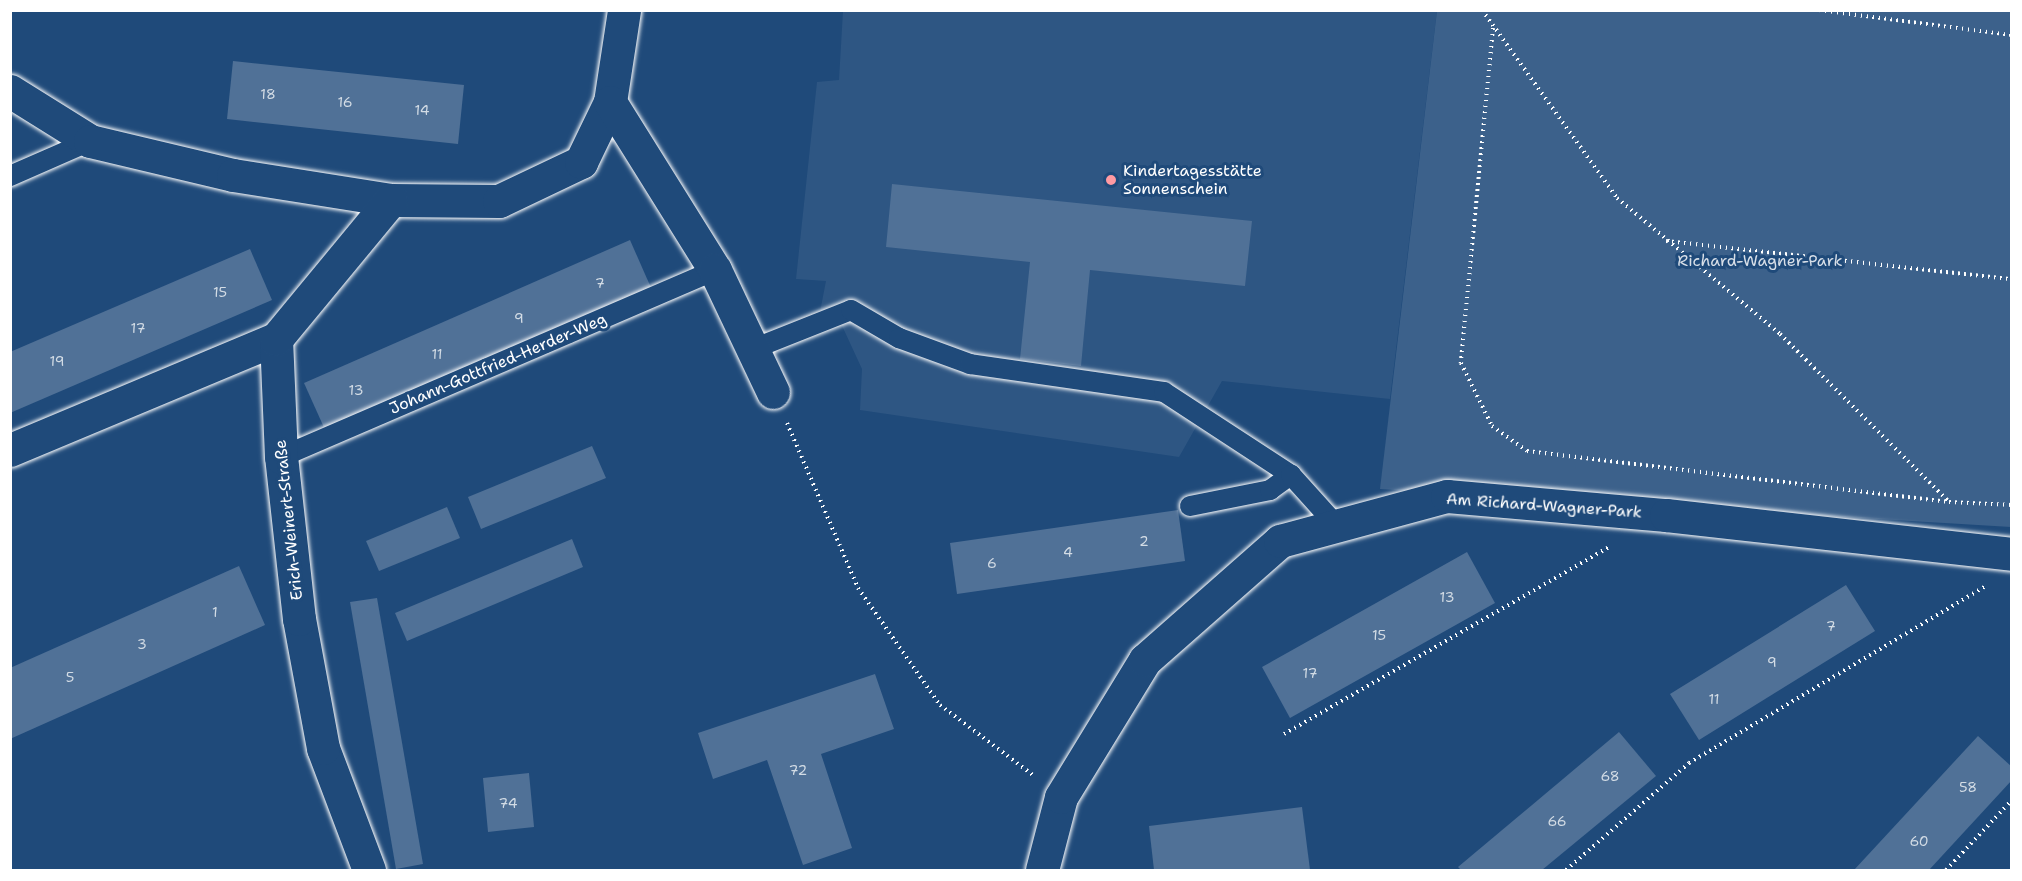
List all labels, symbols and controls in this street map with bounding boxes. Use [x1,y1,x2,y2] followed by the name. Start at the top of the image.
[260,86,276,102] house number: 18
[337,94,353,110] house number: 16
[414,102,430,118] house number: 14
[1123,161,1262,199] place label: Kindertagesstätte Sonnenschein
[1104,173,1118,187] marker: Kindertagesstätte Sonnenschein
[1677,251,1843,271] park label: Richard-Wagner-Park
[595,275,605,291] house number: 7
[213,284,227,300] house number: 15
[387,309,609,419] street label: Johann-Gottfried-Herder-Weg
[514,310,524,326] house number: 9
[131,320,145,336] house number: 17
[431,346,443,362] house number: 11
[49,353,65,369] house number: 19
[349,382,363,398] house number: 13
[271,439,307,601] street label: Erich-Weinert-Straße
[1446,490,1642,522] street label: Am Richard-Wagner-Park
[1139,533,1149,549] house number: 2
[1063,544,1073,560] house number: 4
[987,555,997,571] house number: 6
[1440,589,1454,605] house number: 13
[212,604,218,620] house number: 1
[1826,618,1836,634] house number: 7
[1372,627,1386,643] house number: 15
[137,636,147,652] house number: 3
[1767,654,1777,670] house number: 9
[1303,665,1317,681] house number: 17
[66,669,74,685] house number: 5
[1708,691,1720,707] house number: 11
[789,762,807,778] house number: 72
[1600,768,1620,784] house number: 68
[1959,779,1977,795] house number: 58
[499,795,517,811] house number: 74
[1547,813,1567,829] house number: 66
[1909,833,1929,849] house number: 60

